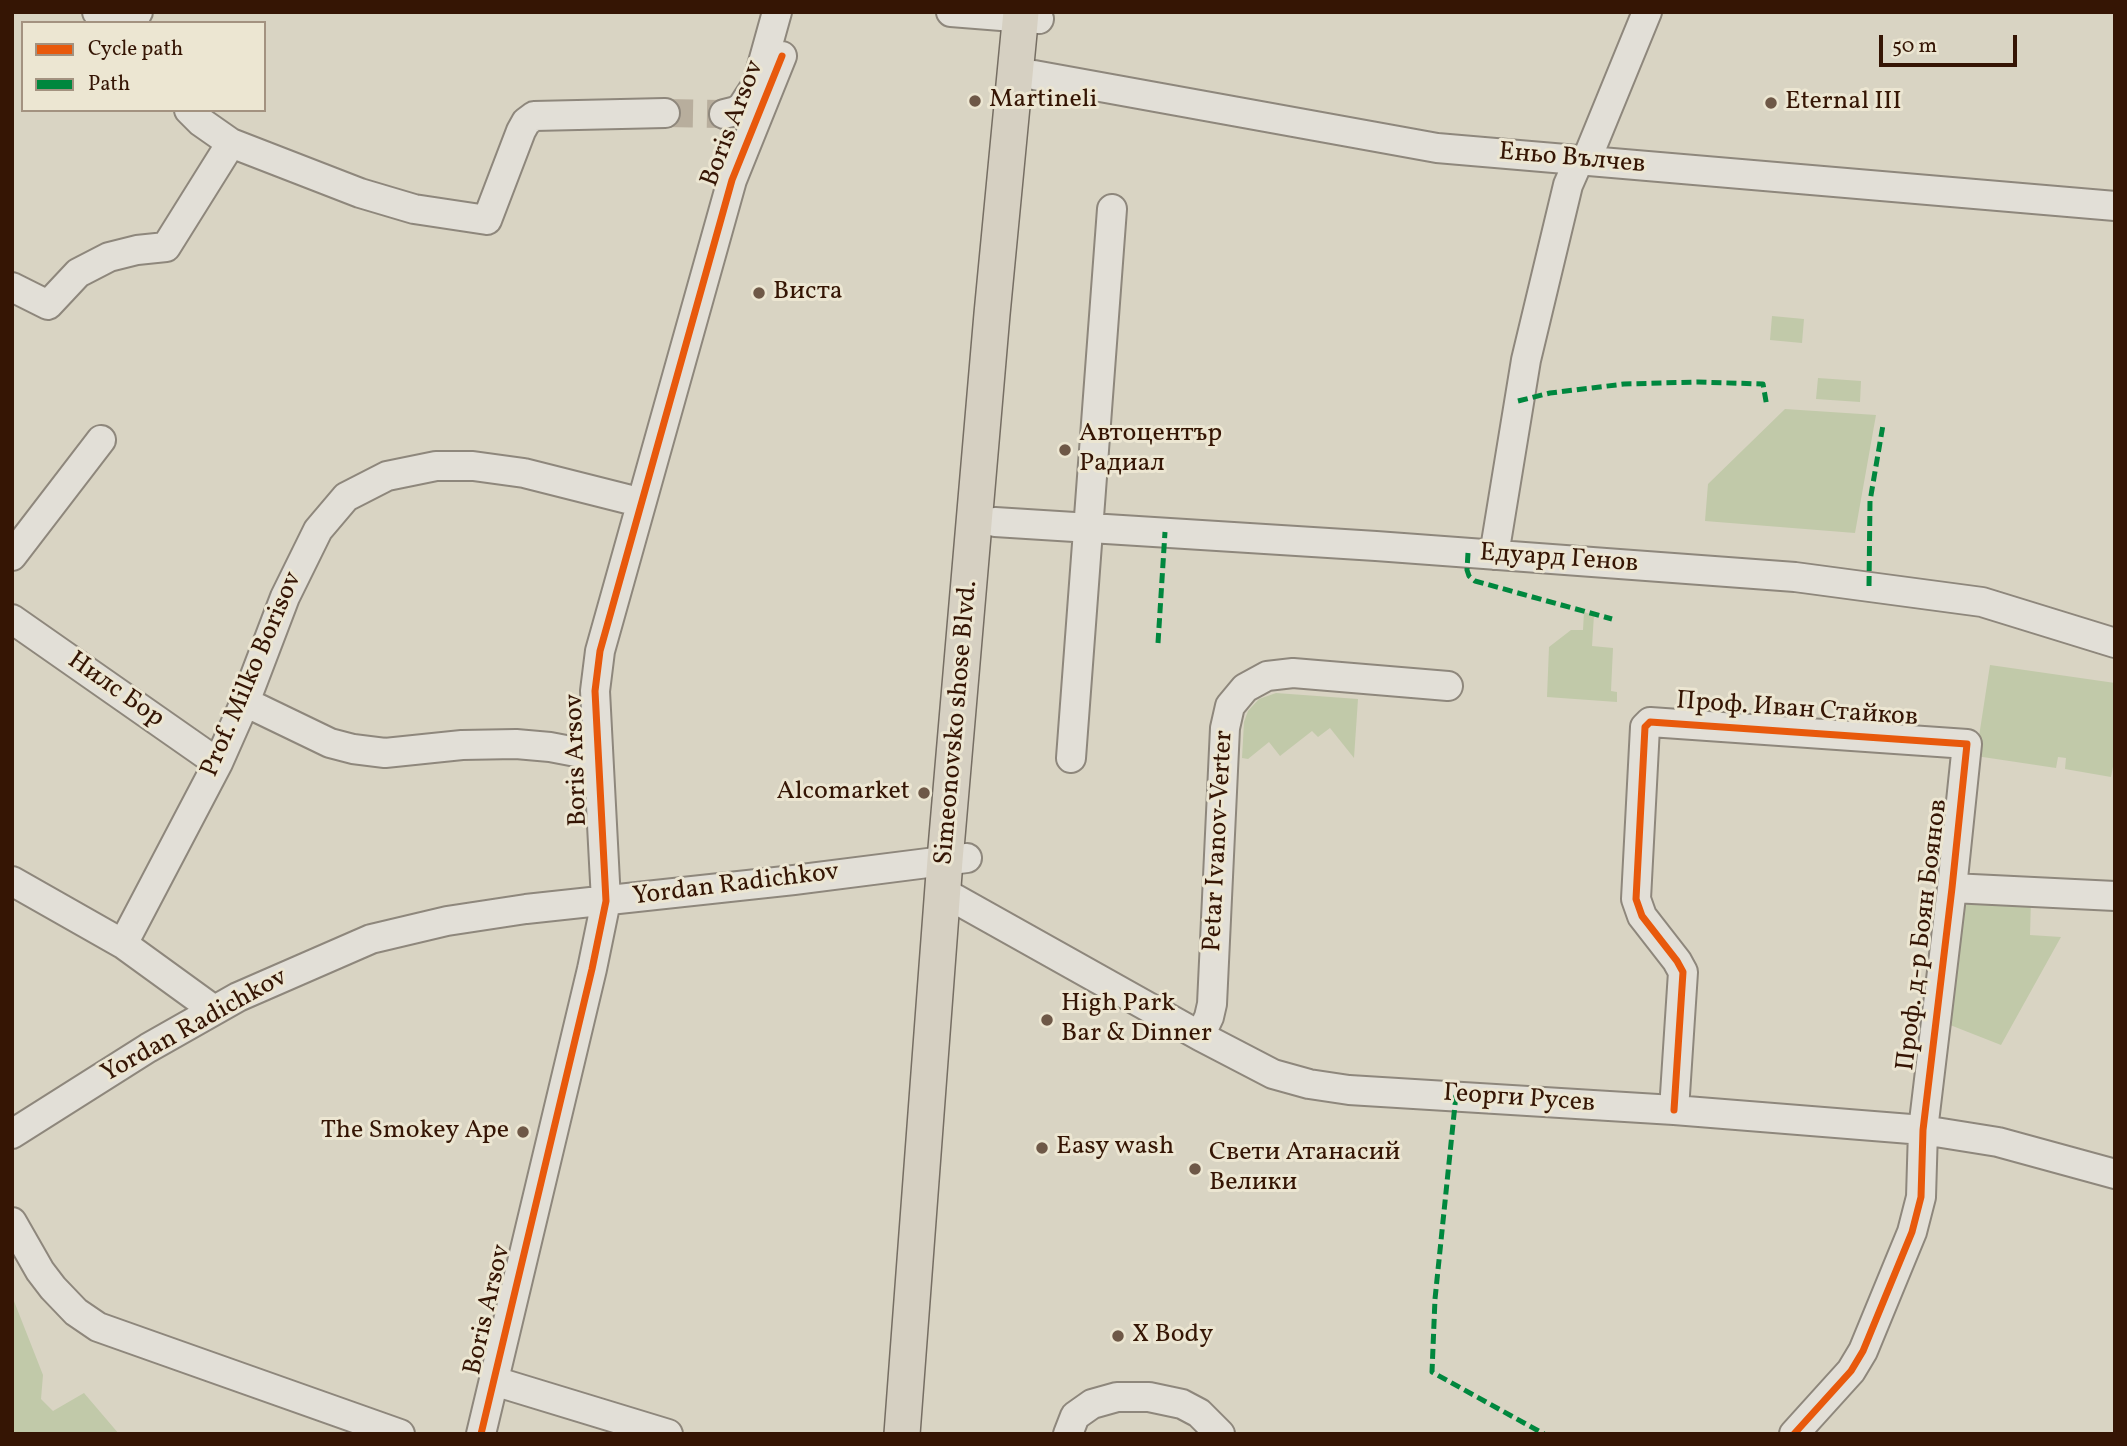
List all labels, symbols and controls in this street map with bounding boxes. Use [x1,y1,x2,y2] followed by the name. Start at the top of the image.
[21,21,266,112] legend
[1882,21,2020,65] scale bar
[1892,32,1937,61] text: 50 m
[88,35,183,64] text: Cycle path
[696,56,772,192] street label: Boris Arsov
[88,70,130,99] text: Path
[989,85,1097,117] place label: Martineli
[1785,87,1902,119] place label: Eternal III
[967,93,983,109] marker: Martineli
[1763,95,1779,111] marker: Eternal III
[1497,138,1647,182] street label: Еньо Вълчев
[773,277,843,309] place label: Виста
[751,285,767,301] marker: Виста
[1079,419,1222,480] place label: Автоцентър Радиал
[1057,442,1073,458] marker: Автоцентър Радиал
[1479,539,1639,581] street label: Едуард Генов
[196,568,310,782] street label: Prof. Milko Borisov
[930,579,986,867] street label: Simeonovsko shose Blvd.
[61,646,169,736] street label: Нилс Бор
[1675,687,1919,735] street label: Проф. Иван Стайков
[560,693,596,827] street label: Boris Arsov
[1199,729,1241,953] street label: Petar Ivanov-Verter
[776,777,910,809] place label: Alcomarket
[916,785,932,801] marker: Alcomarket
[1892,797,1956,1073] street label: Проф. д-р Боян Боянов
[631,858,841,914] street label: Yordan Radichkov
[97,963,293,1091] street label: Yordan Radichkov
[1061,989,1212,1050] place label: High Park Bar & Dinner
[1039,1012,1055,1028] marker: High Park Bar & Dinner
[1442,1079,1596,1121] street label: Георги Русев
[321,1116,509,1148] place label: The Smokey Ape
[515,1124,531,1140] marker: The Smokey Ape
[1056,1132,1174,1164] place label: Easy wash
[1209,1138,1400,1200] place label: Свети Атанасий Велики
[1034,1140,1050,1156] marker: Easy wash
[1187,1161,1203,1177] marker: Свети Атанасий Велики
[459,1242,519,1378] street label: Boris Arsov
[1132,1320,1213,1352] place label: X Body
[1110,1328,1126,1344] marker: X Body

